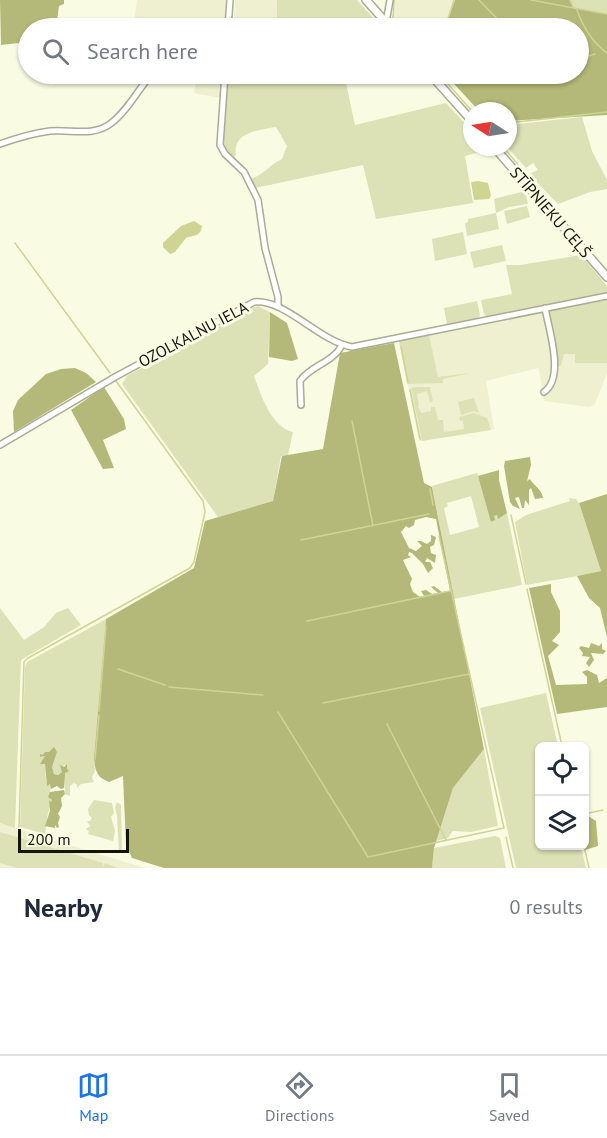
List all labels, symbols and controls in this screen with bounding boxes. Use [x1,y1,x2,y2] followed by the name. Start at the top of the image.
[18,18,589,84] search box
[39,35,72,68] icon: search
[87,37,198,65] text: Search here
[463,102,517,156] north arrow
[506,162,596,262] street label: STĪPNIEKU CEĻŠ
[135,296,252,371] street label: OZOLKALNU IELA
[535,742,589,850] map controls
[535,742,589,796] button: locate
[535,796,589,850] button: layers
[18,826,129,854] scale bar
[27,829,70,849] text: 200 m
[24,891,102,924] text: Nearby
[510,894,583,920] text: 0 results
[77,1069,110,1125] tab: Map
[265,1069,334,1125] tab: Directions
[489,1069,530,1125] tab: Saved

